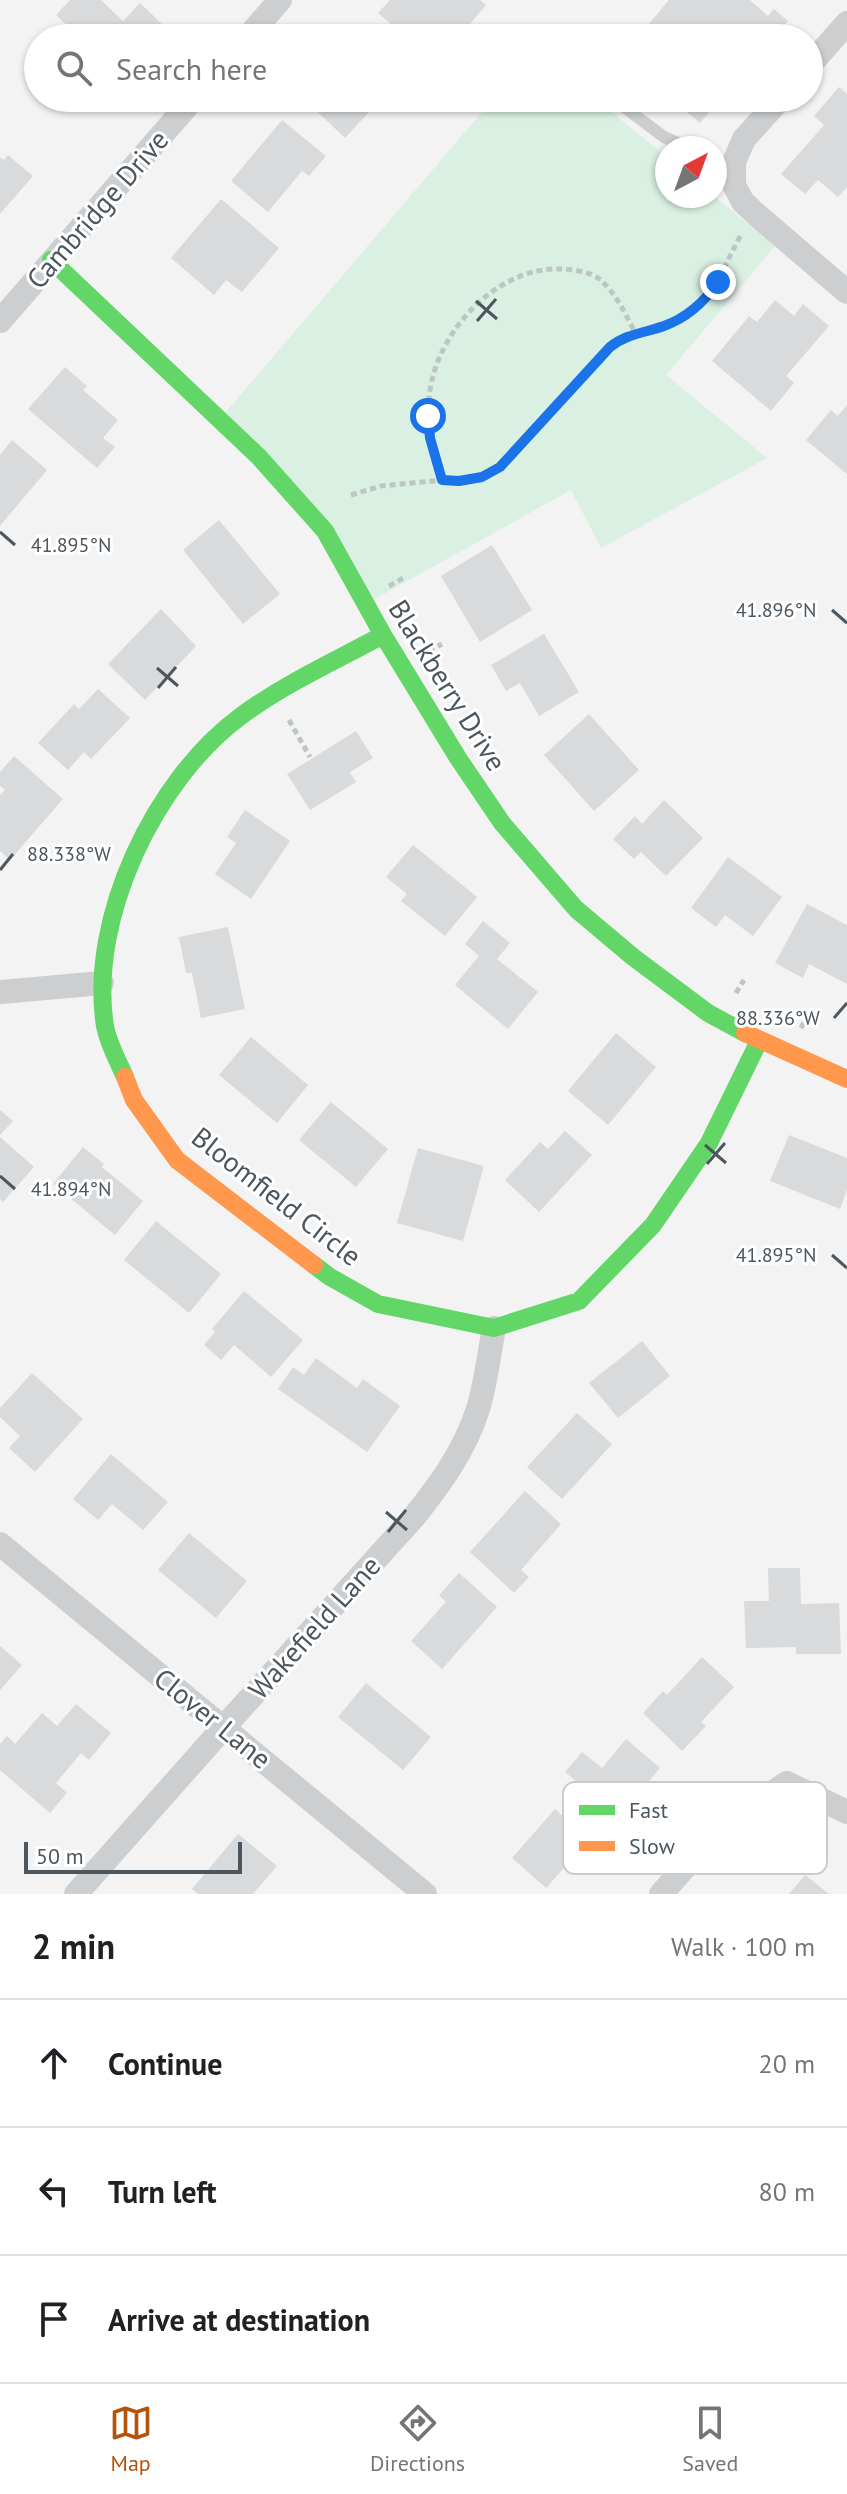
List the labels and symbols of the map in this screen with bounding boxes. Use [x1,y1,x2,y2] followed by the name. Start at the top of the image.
[18,122,176,296] street label: Cambridge Drive
[655,136,727,208] north arrow
[700,264,736,300] route end
[410,398,446,434] route start
[31,532,111,558] text: 41.895°N
[381,592,515,778] street label: Blackberry Drive
[736,597,816,623] text: 41.896°N
[27,841,111,867] text: 88.338°W
[736,1005,820,1031] text: 88.336°W
[185,1118,369,1274] street label: Bloomfield Circle
[31,1176,111,1202] text: 41.894°N
[736,1242,816,1268] text: 41.895°N
[240,1548,388,1706] street label: Wakefield Lane
[147,1659,279,1777] street label: Clover Lane
[563,1782,827,1874] legend
[629,1796,669,1824] text: Fast
[629,1832,675,1860] text: Slow
[24,1838,242,1874] scale bar

